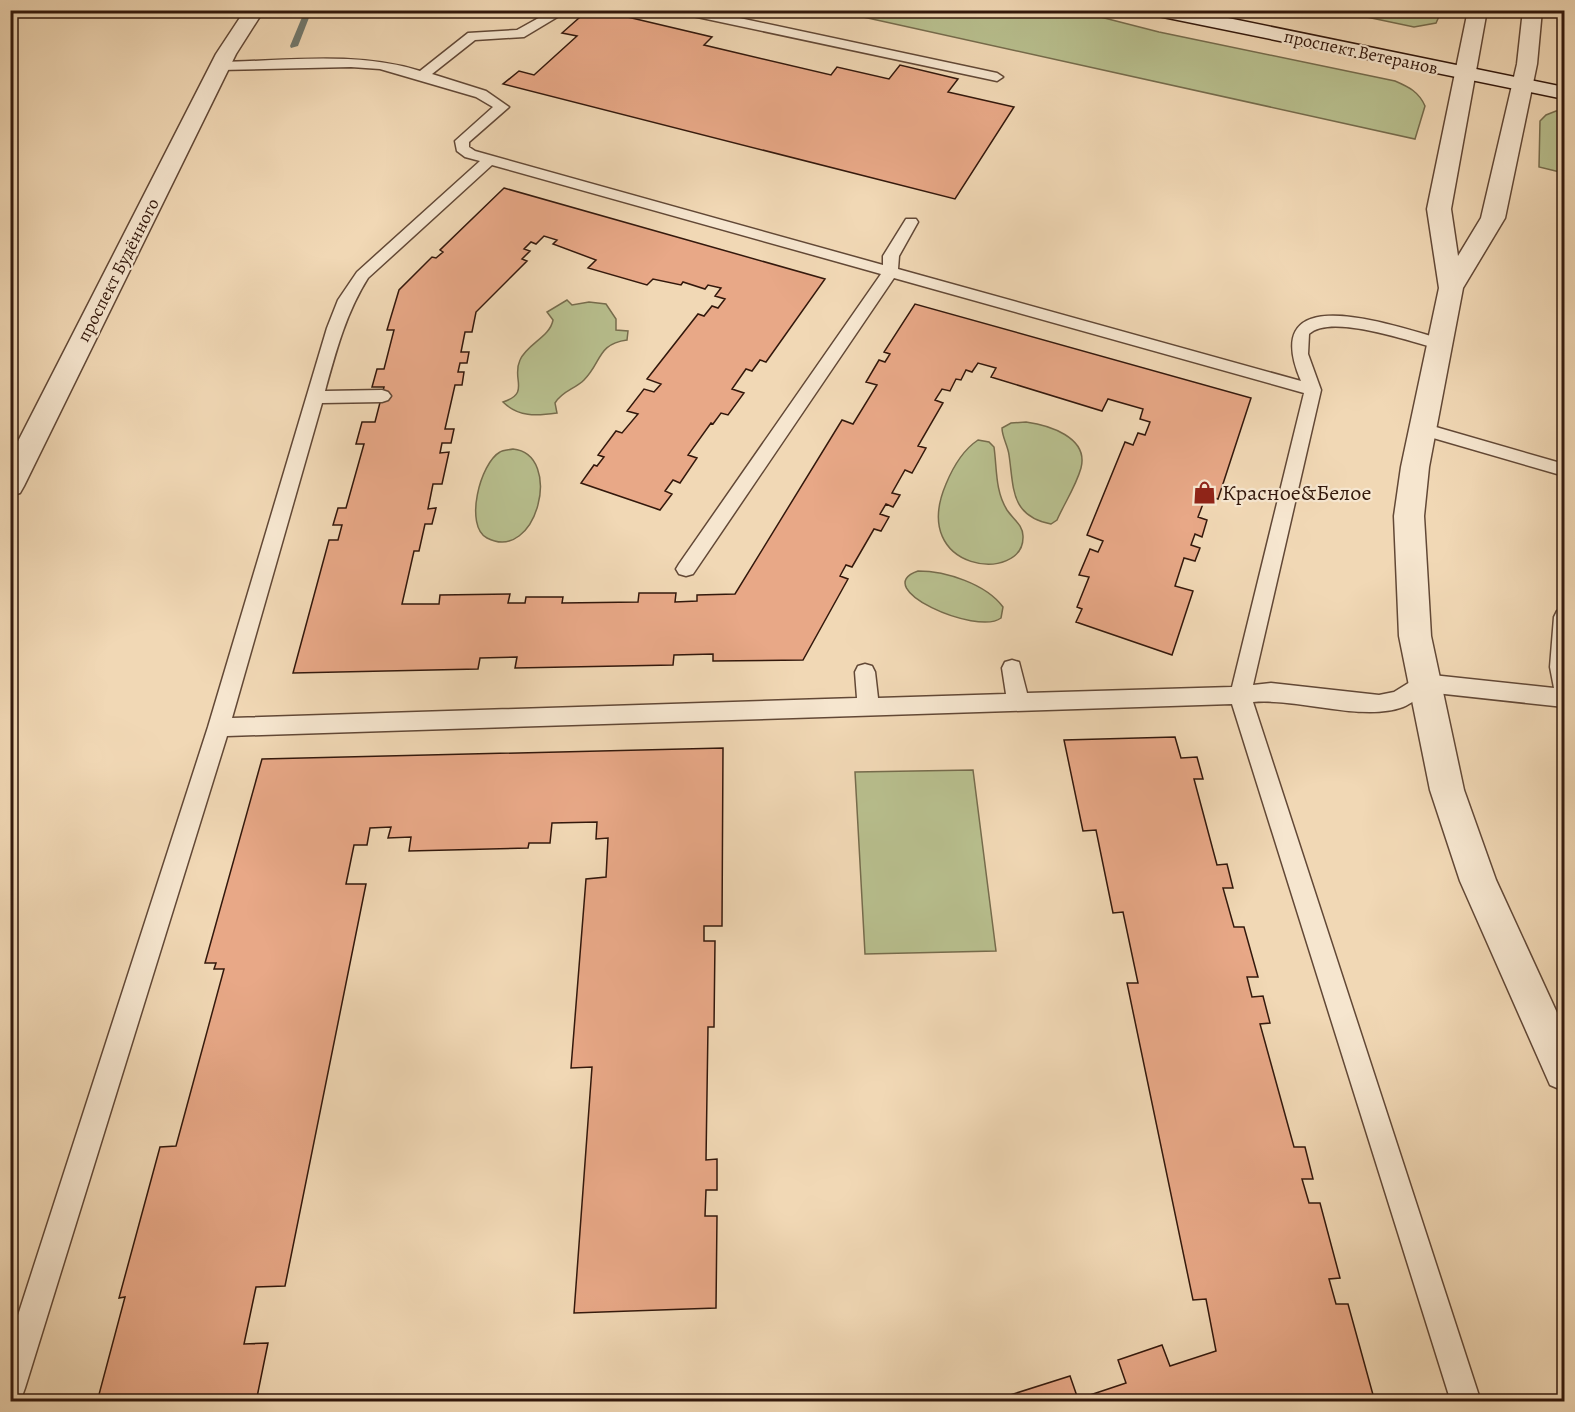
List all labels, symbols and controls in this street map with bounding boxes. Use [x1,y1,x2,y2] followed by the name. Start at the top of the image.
[1282,24,1440,80] street label: проспект Ветеранов
[71,194,165,346] street label: проспект Будённого
[1222,478,1371,508] place label: Красное&Белое
[1191,479,1217,505] shop icon: Красное&Белое

